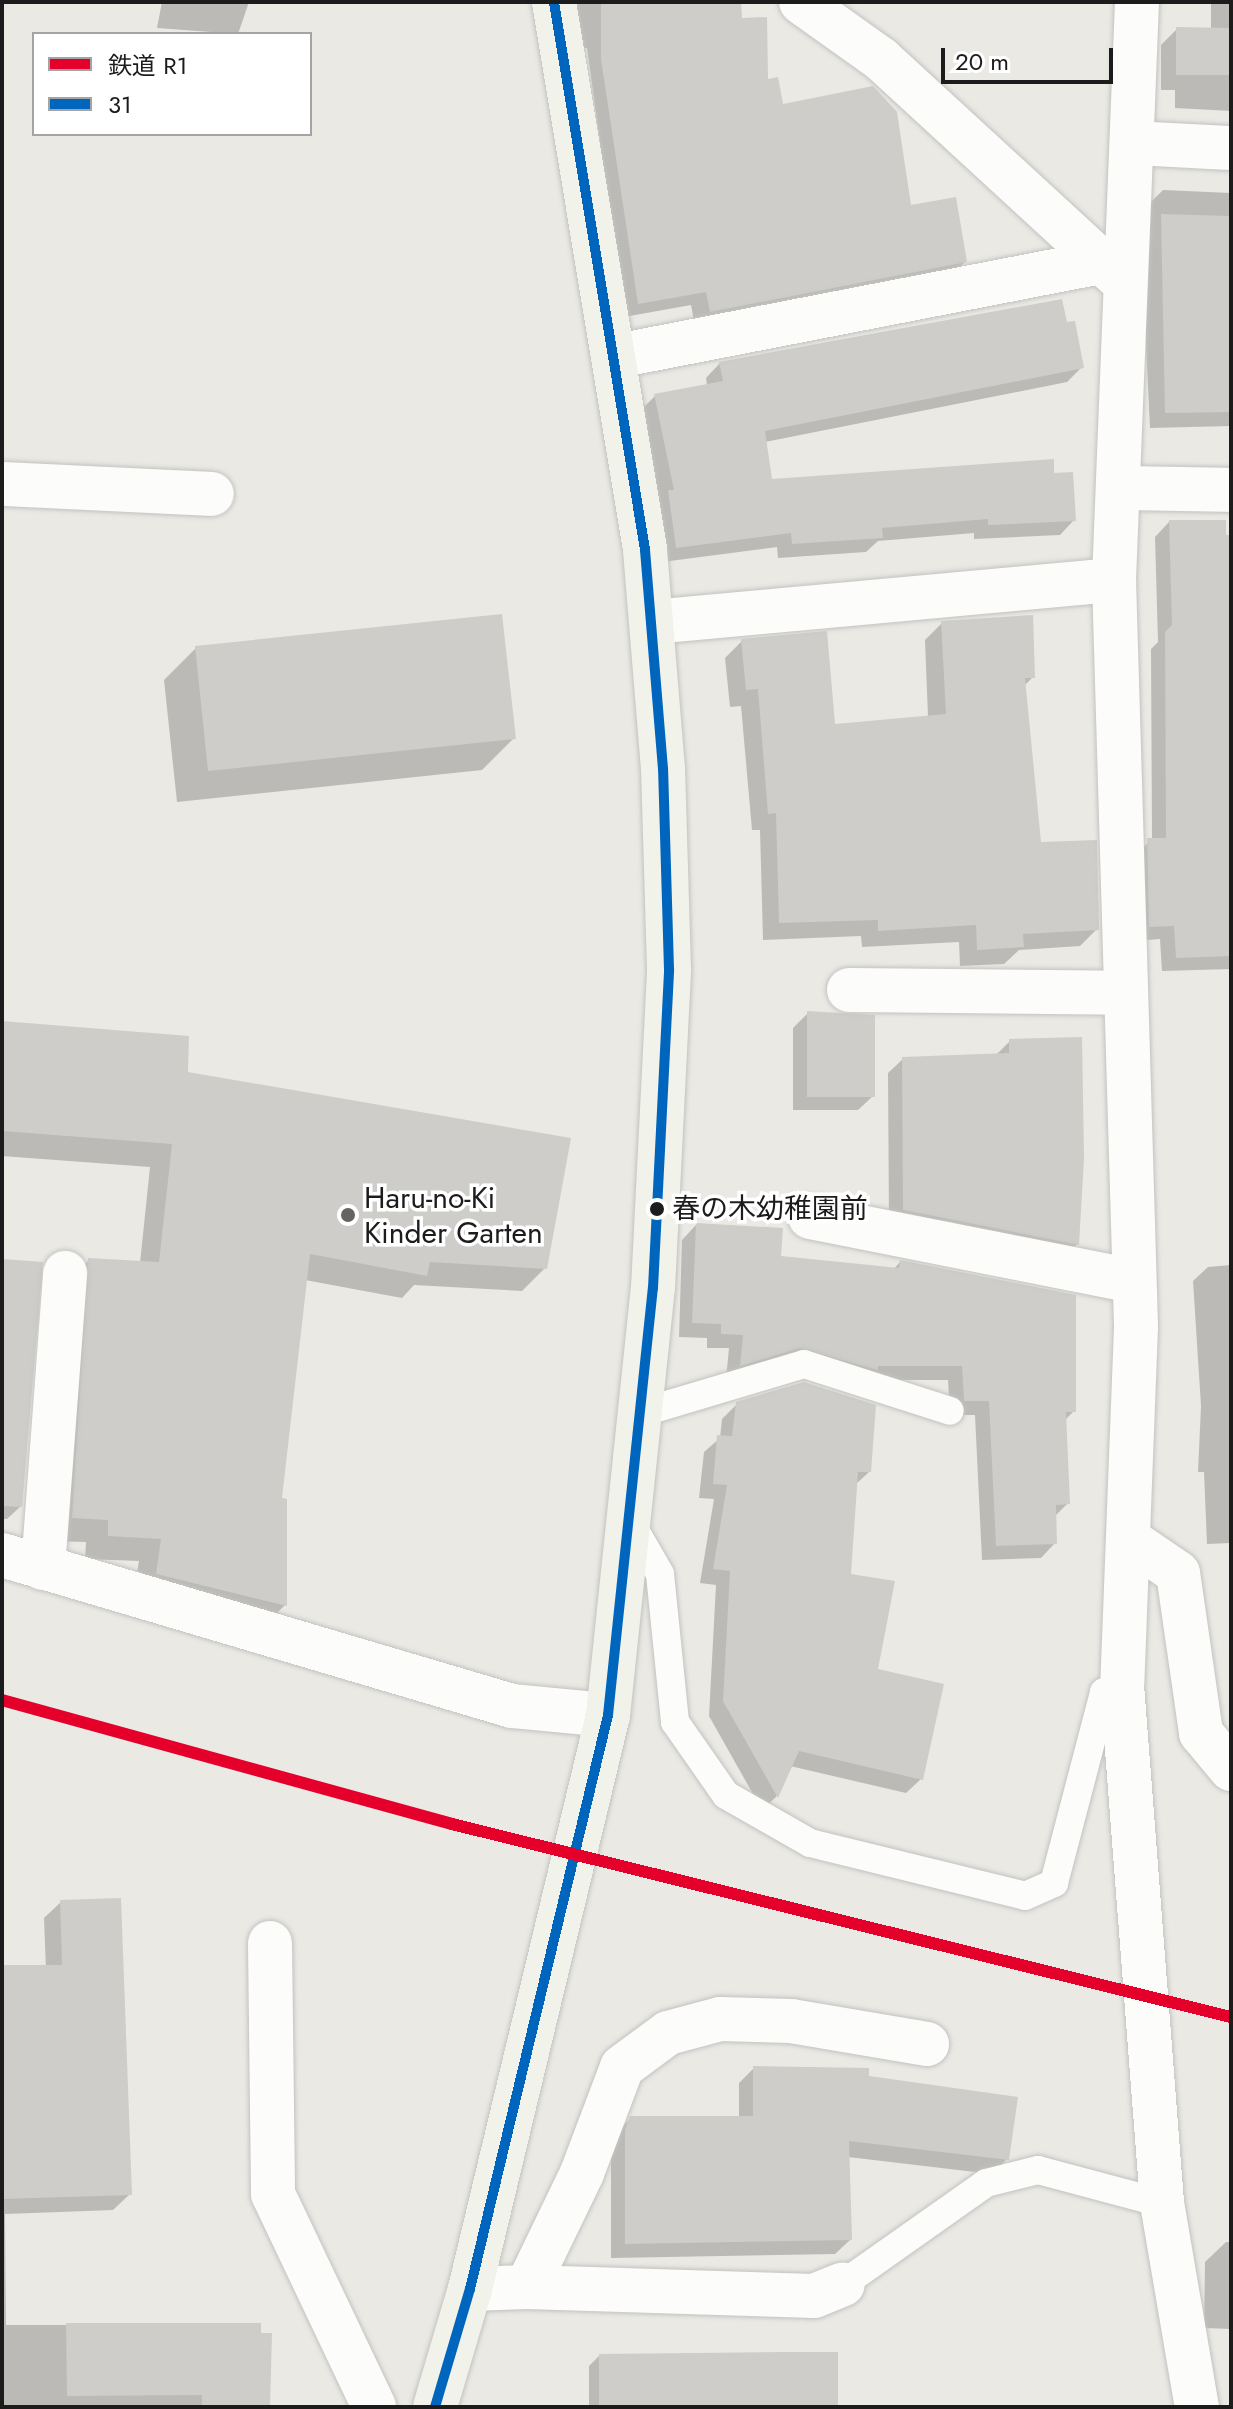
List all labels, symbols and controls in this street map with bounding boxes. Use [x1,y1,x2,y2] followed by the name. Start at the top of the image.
[32,32,312,136] legend
[945,32,1117,82] scale bar
[955,44,1009,79] text: 20 m
[108,48,187,83] text: 鉄道 R1
[108,87,132,122] text: 31
[364,1180,543,1250] place label: Haru-no-Ki Kinder Garten
[672,1192,868,1226] place label: 春の木幼稚園前
[649,1201,665,1217] marker: 春の木幼稚園前
[339,1206,357,1224] marker: Haru-no-Ki Kinder Garten

